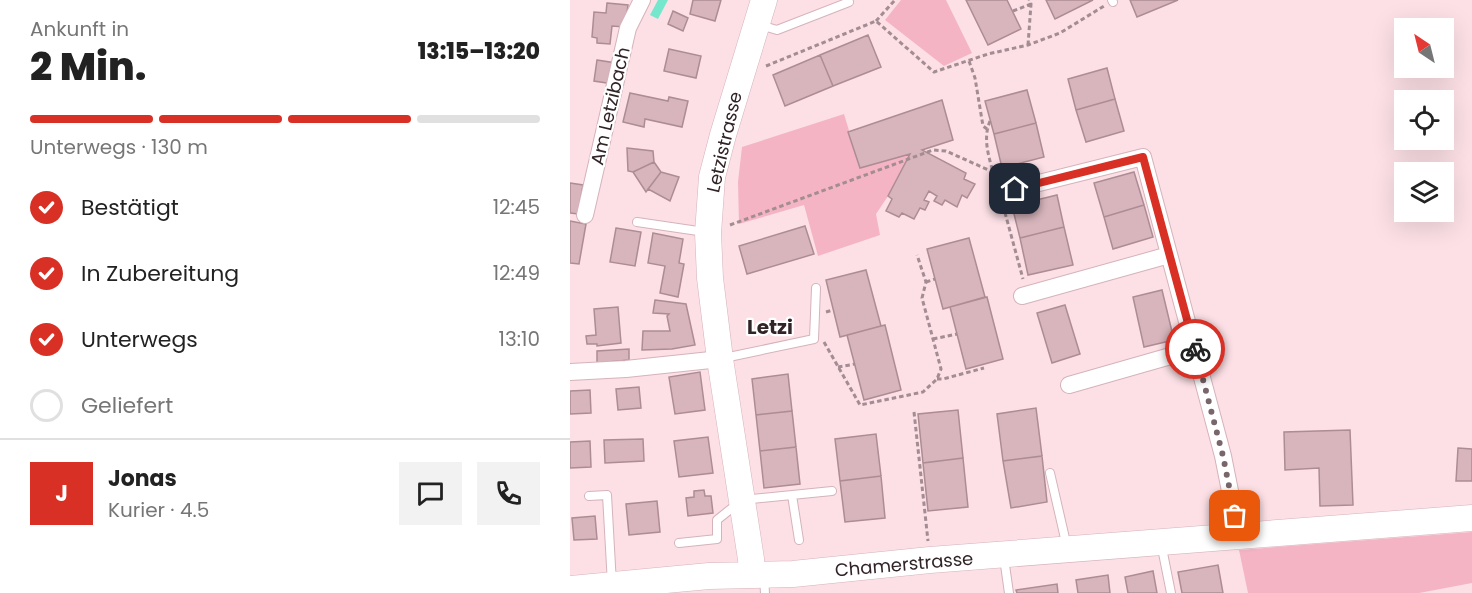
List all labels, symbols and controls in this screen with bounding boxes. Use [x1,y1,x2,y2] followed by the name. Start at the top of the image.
[30,15,129,43] text: Ankunft in
[1394,18,1454,78] north arrow
[1394,18,1454,222] map controls
[418,36,540,67] text: 13:15–13:20
[30,39,147,94] text: 2 Min.
[584,45,636,167] street label: Am Letzibach
[700,89,748,195] street label: Letzistrasse
[1394,90,1454,150] button: locate
[30,133,208,161] text: Unterwegs · 130 m
[1394,162,1454,222] button: layers
[989,163,1040,214] pin
[998,172,1031,205] icon: home
[30,191,63,224] icon: check
[81,192,179,223] text: Bestätigt
[493,193,540,221] text: 12:45
[30,257,63,290] icon: check
[81,258,239,289] text: In Zubereitung
[493,259,540,287] text: 12:49
[747,313,793,341] district label: Letzi
[1165,319,1225,379] courier
[30,323,63,356] icon: check
[81,324,198,355] text: Unterwegs
[499,325,540,353] text: 13:10
[1179,333,1212,366] icon: bike
[81,390,173,421] text: Geliefert
[399,462,462,525] button: chat
[477,462,540,525] button: phone
[108,463,177,494] text: Jonas
[55,478,68,509] text: J
[1209,490,1260,541] pin
[108,496,209,524] text: Kurier · 4.5
[1218,499,1251,532] icon: bag
[834,545,974,583] street label: Chamerstrasse

